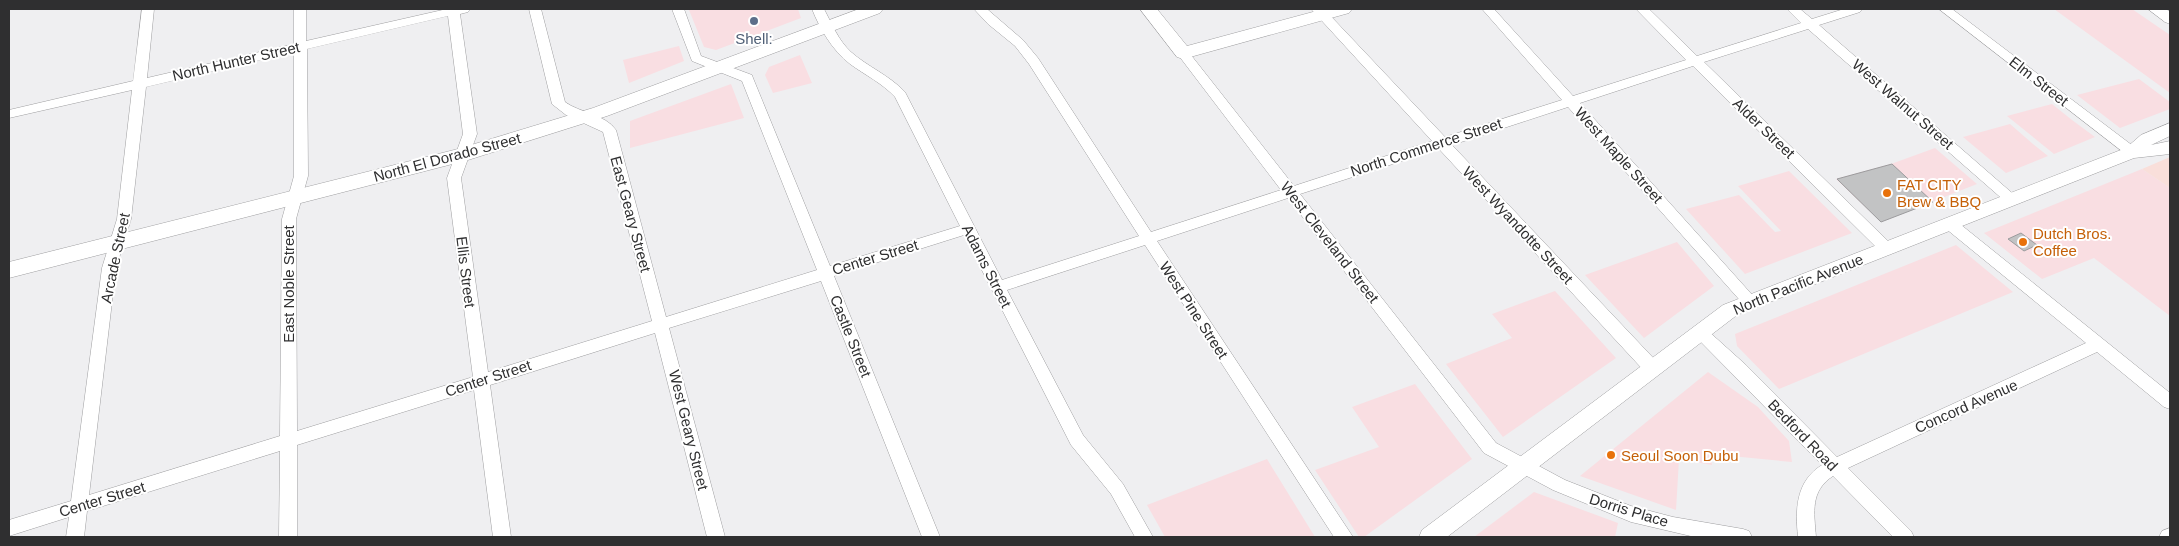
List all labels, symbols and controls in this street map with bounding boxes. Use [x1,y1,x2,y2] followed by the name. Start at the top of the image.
[748,15,760,27] marker: Shell:
[735,30,773,47] place label: Shell:
[171,38,302,84] street label: North Hunter Street
[2006,53,2072,110] street label: Elm Street
[1849,55,1958,153] street label: West Walnut Street
[1730,94,1799,162] street label: Alder Street
[1571,104,1667,207] street label: West Maple Street
[1348,114,1505,180] street label: North Commerce Street
[372,129,523,185] street label: North El Dorado Street
[607,154,655,275] street label: East Geary Street
[1459,163,1577,288] street label: West Wyandotte Street
[1897,176,1981,210] place label: FAT CITY Brew & BBQ
[1277,178,1383,307] street label: West Cleveland Street
[1881,187,1893,199] marker: FAT CITY Brew & BBQ
[97,211,133,305] street label: Arcade Street
[959,222,1016,311] street label: Adams Street
[280,224,297,343] street label: East Noble Street
[2033,225,2111,259] place label: Dutch Bros. Coffee
[453,235,479,309] street label: Ellis Street
[830,236,921,278] street label: Center Street
[2017,236,2029,248] marker: Dutch Bros. Coffee
[1730,250,1866,318] street label: North Pacific Avenue
[1156,258,1232,362] street label: West Pine Street
[827,293,875,380] street label: Castle Street
[443,356,534,400] street label: Center Street
[666,368,712,493] street label: West Geary Street
[1912,376,2020,436] street label: Concord Avenue
[1765,396,1841,474] street label: Bedford Road
[1621,447,1739,464] place label: Seoul Soon Dubu
[1605,449,1617,461] marker: Seoul Soon Dubu
[57,478,148,520] street label: Center Street
[1587,490,1671,530] street label: Dorris Place

